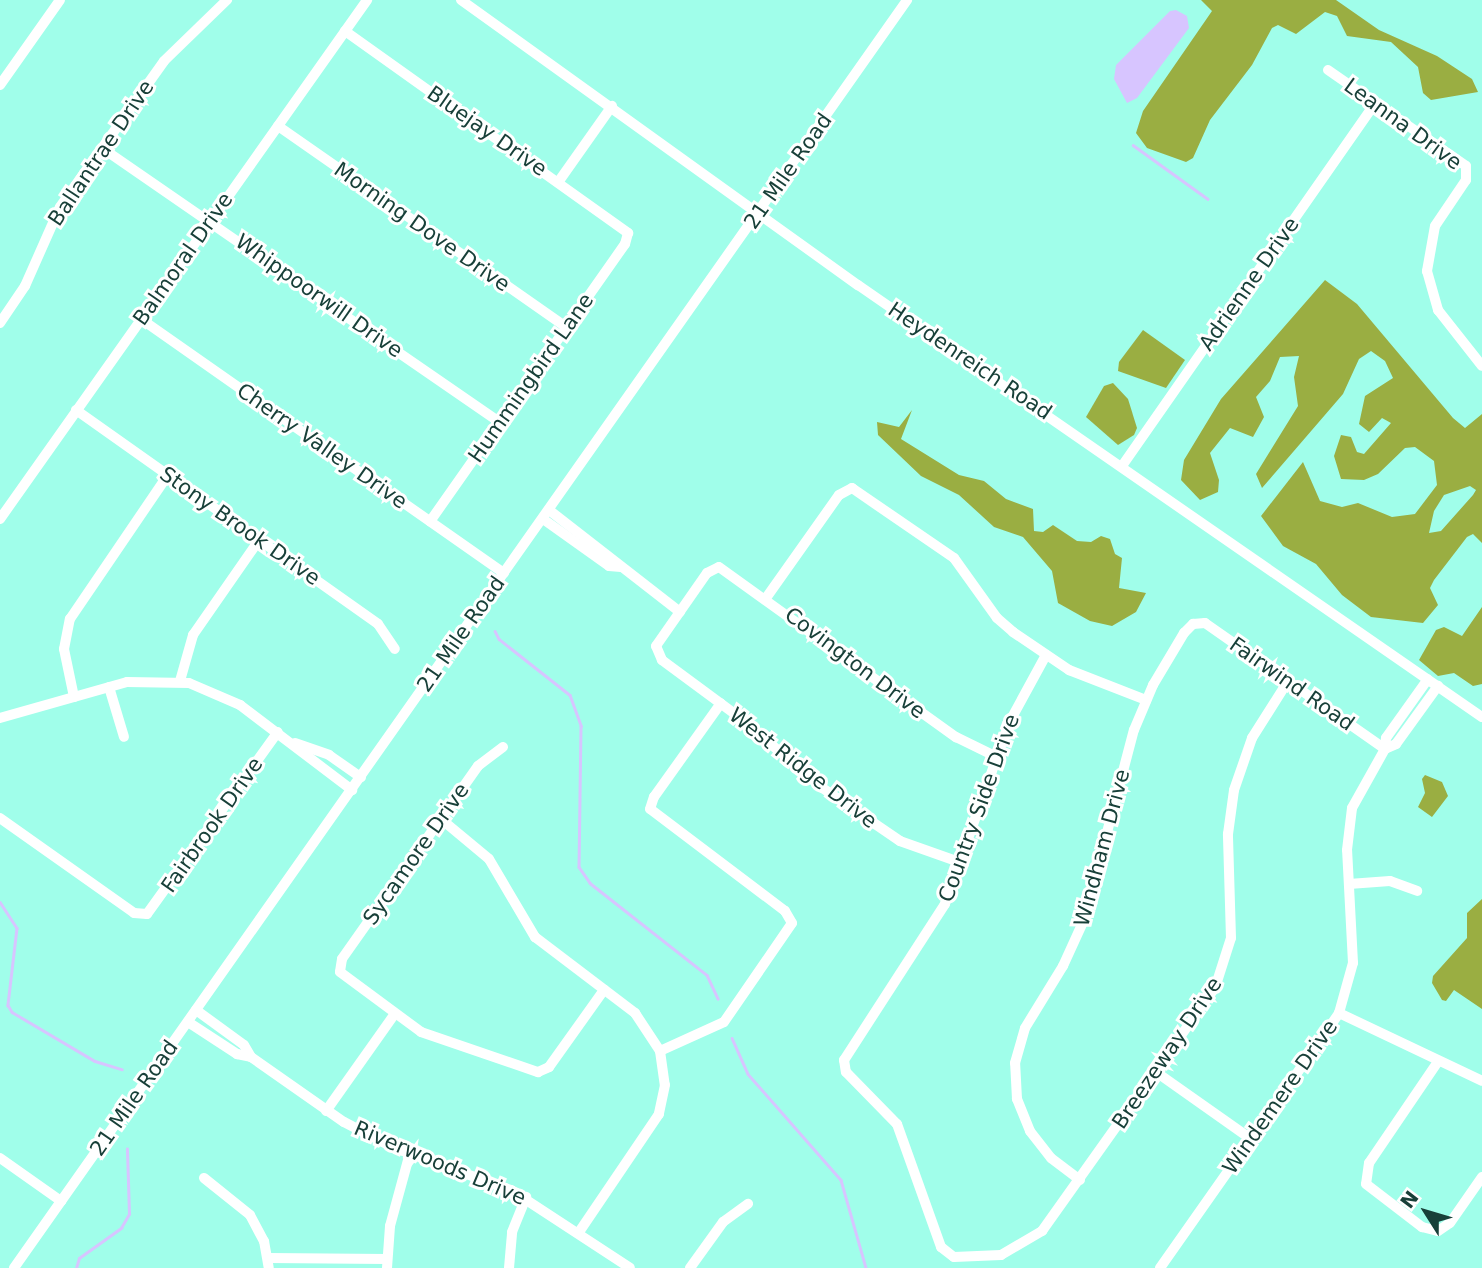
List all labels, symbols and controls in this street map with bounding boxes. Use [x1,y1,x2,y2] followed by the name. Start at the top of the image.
[1339,73,1467,175] street label: Leanna Drive
[43,75,159,231] street label: Ballantrae Drive
[422,80,552,182] street label: Bluejay Drive
[739,108,837,234] street label: 21 Mile Road
[329,157,515,297] street label: Morning Dove Drive
[128,188,238,330] street label: Balmoral Drive
[1194,213,1304,355] street label: Adrienne Drive
[231,229,407,363] street label: Whippoorwill Drive
[463,289,599,467] street label: Hummingbird Lane
[883,297,1057,425] street label: Heydenreich Road
[232,378,412,514] street label: Cherry Valley Drive
[155,461,325,591] street label: Stony Brook Drive
[412,571,510,697] street label: 21 Mile Road
[780,602,930,724] street label: Covington Drive
[1225,632,1359,736] street label: Fairwind Road
[724,702,882,834] street label: West Ridge Drive
[933,711,1025,905] street label: Country Side Drive
[156,752,268,898] street label: Fairbrook Drive
[1069,766,1135,930] street label: Windham Drive
[358,778,474,930] street label: Sycamore Drive
[1107,972,1227,1134] street label: Breezeway Drive
[1217,1015,1343,1179] street label: Windemere Drive
[85,1035,183,1161] street label: 21 Mile Road
[350,1115,530,1211] street label: Riverwoods Drive
[1391,1177,1461,1247] north arrow
[1396,1186,1423,1212] text: N

